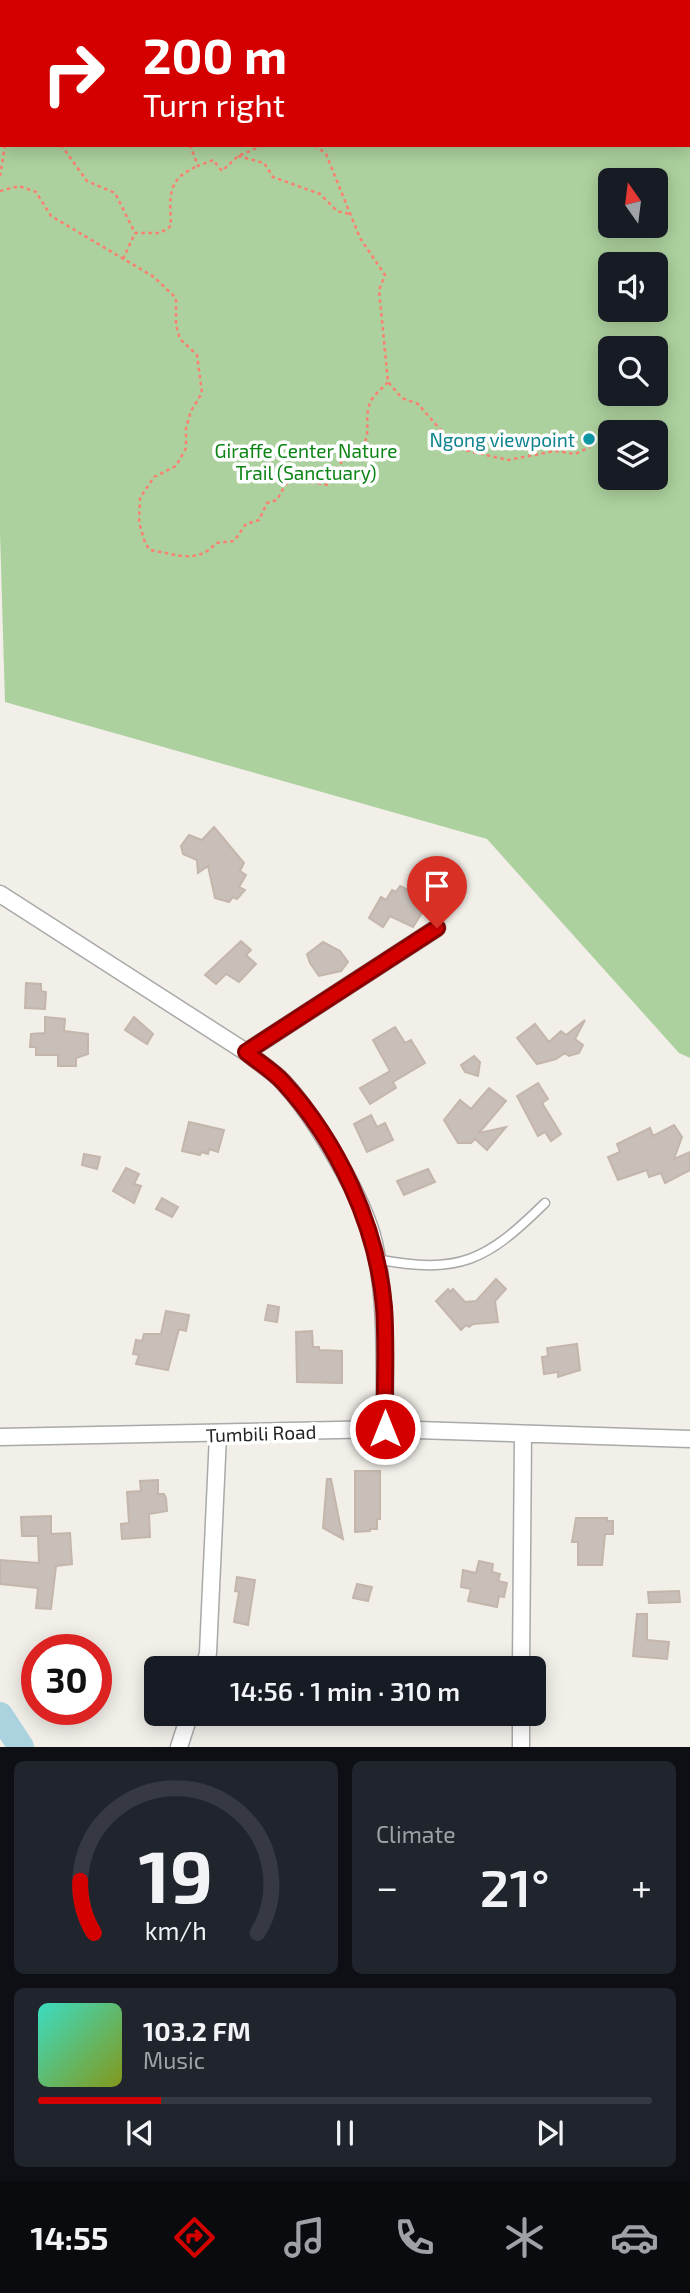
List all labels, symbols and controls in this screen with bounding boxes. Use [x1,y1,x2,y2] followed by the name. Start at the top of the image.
[143,25,287,84] text: 200 m
[28,28,119,119] icon: right
[143,85,285,123] text: Turn right
[598,168,668,238] north arrow
[598,168,668,490] map controls
[598,252,668,322] button: sound
[598,336,668,406] button: search
[598,420,668,490] button: layers
[429,428,575,451] place label: Ngong viewpoint
[581,431,597,447] marker: Ngong viewpoint
[215,439,397,484] park label: Giraffe Center Nature Trail (Sanctuary)
[407,856,467,928] pin
[418,867,456,905] icon: arrive
[348,1392,422,1466] position arrow
[205,1420,317,1446] street label: Tumbili Road
[21,1634,112,1725] speed limit sign: 30
[230,1675,460,1706] text: 14:56 · 1 min · 310 m
[376,1820,456,1848] text: Climate
[139,1831,213,1919] text: 19
[480,1855,550,1917] text: 21°
[376,1863,398,1909] text: −
[631,1863,652,1909] text: +
[145,1915,207,1945] text: km/h
[143,2015,251,2046] text: 103.2 FM
[143,2046,205,2074] text: Music
[121,2114,159,2152] icon: previous
[326,2114,364,2152] icon: pause
[531,2114,569,2152] icon: next
[170,2213,219,2262] icon: directions
[280,2213,329,2262] icon: music
[390,2213,439,2262] icon: phone
[500,2213,549,2262] icon: climate
[610,2213,659,2262] icon: car
[31,2218,108,2256] text: 14:55

